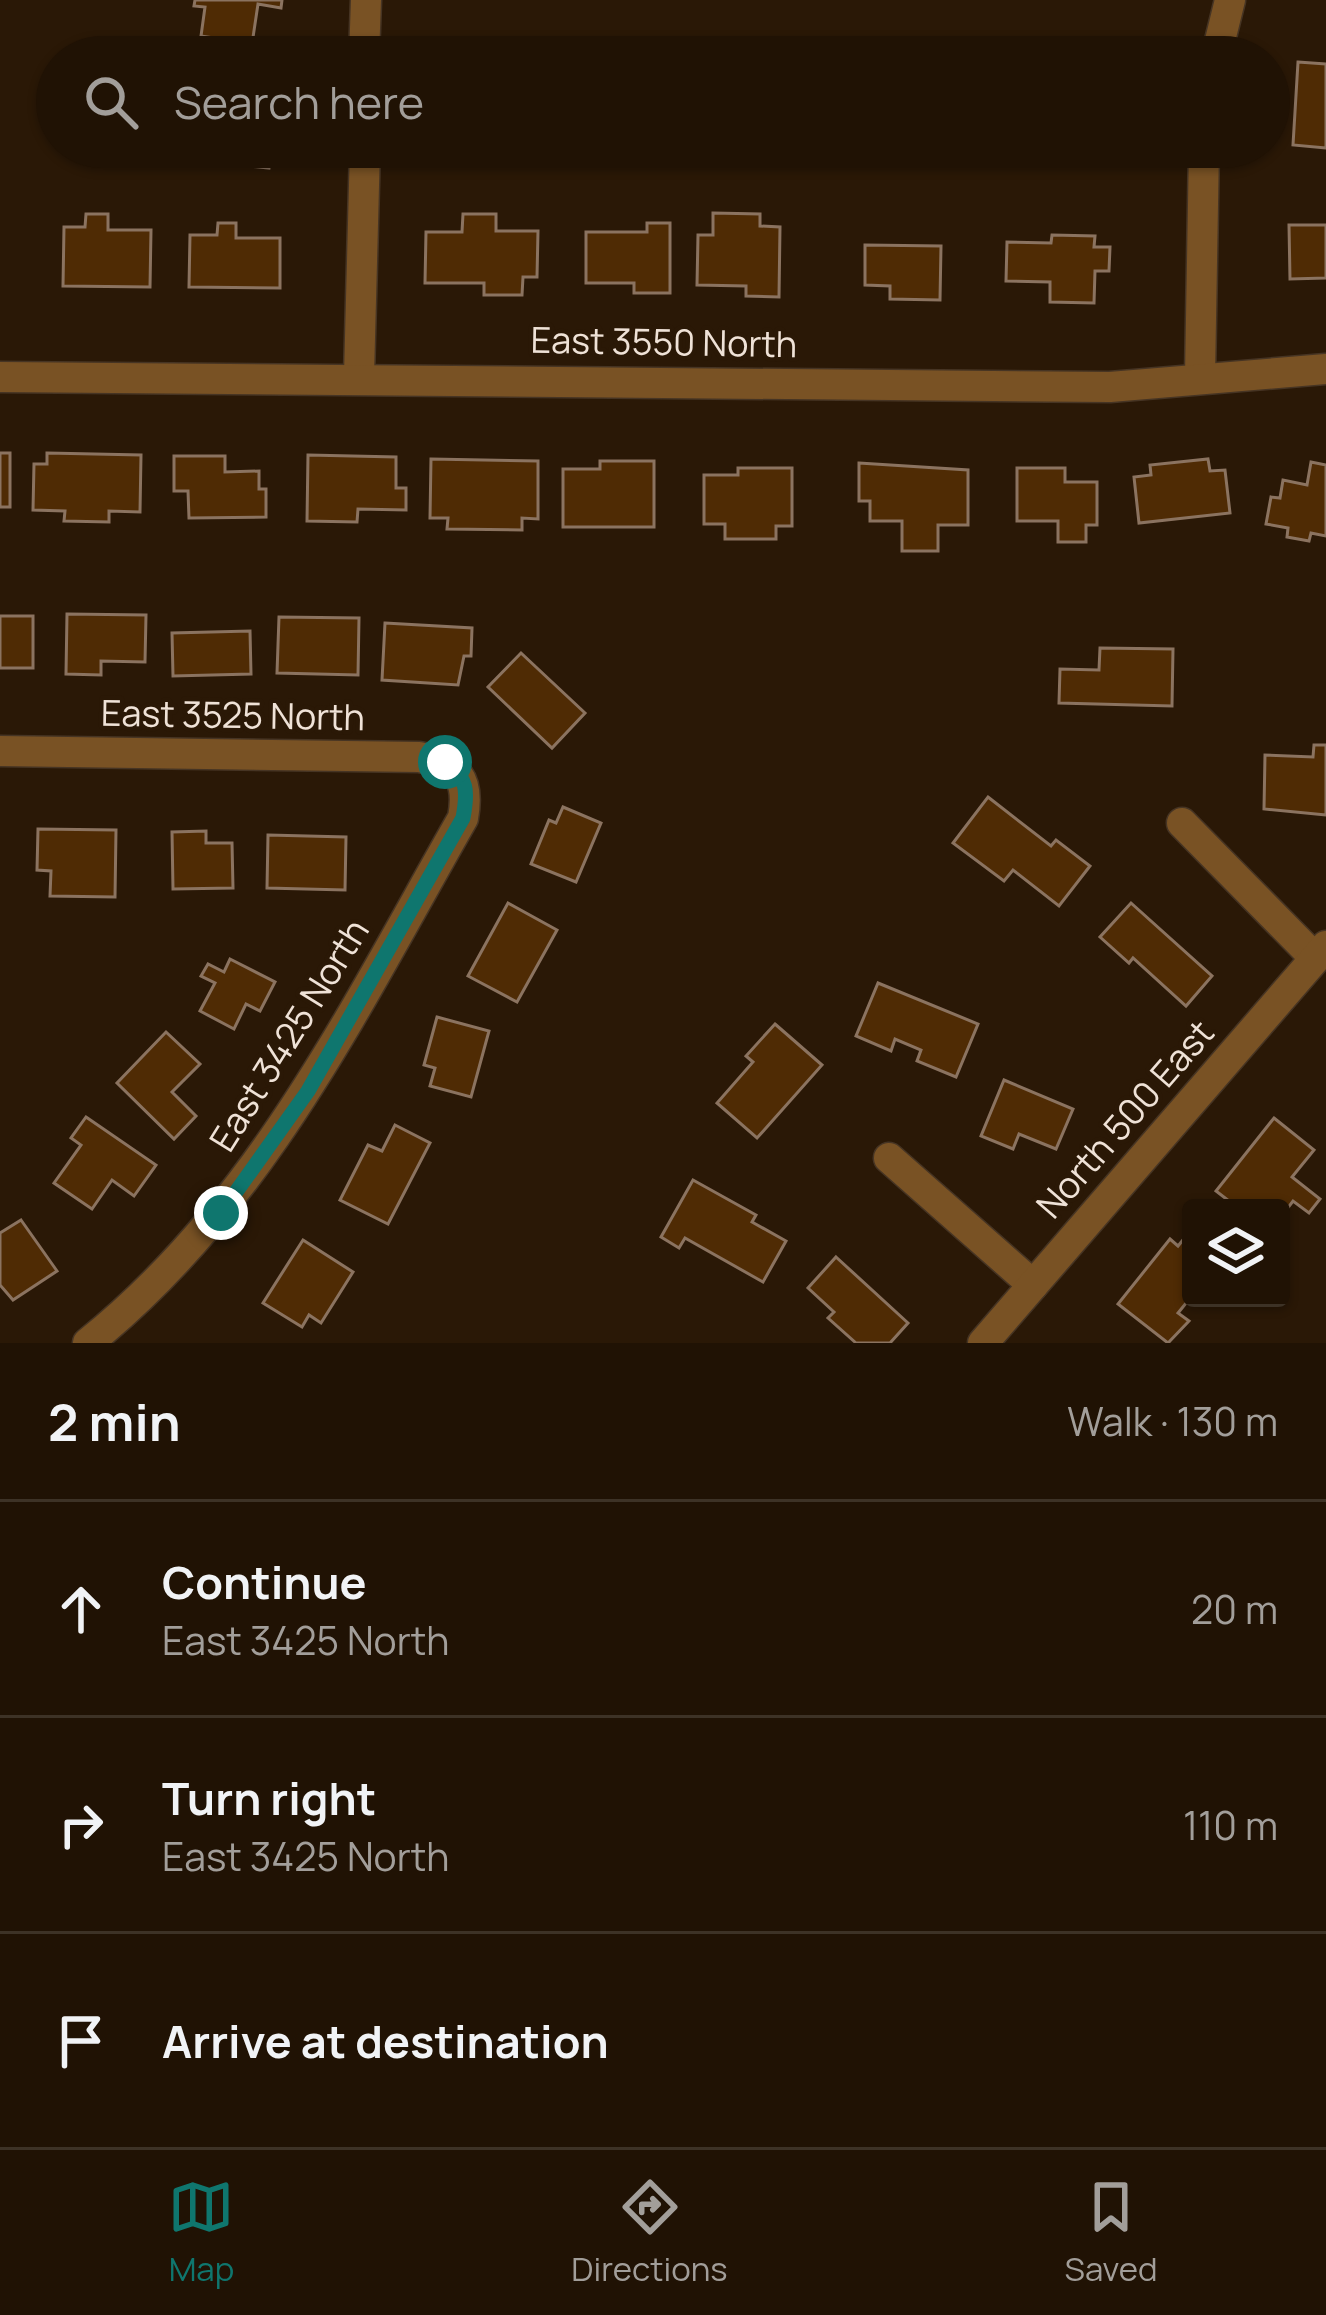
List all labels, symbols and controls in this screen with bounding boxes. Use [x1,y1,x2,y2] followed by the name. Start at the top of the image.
[36,36,1290,168] search box
[78,69,144,135] icon: search
[174,71,424,133] text: Search here
[530,315,798,368] street label: East 3550 North
[101,688,365,741] street label: East 3525 North
[418,735,472,789] route start
[197,909,380,1160] street label: East 3425 North
[1025,1009,1224,1228] street label: North 500 East
[194,1186,248,1240] route end
[1182,1199,1290,1307] map controls
[1182,1199,1290,1307] button: layers
[48,1387,181,1456] text: 2 min
[1067,1394,1278,1448] text: Walk · 130 m
[162,1551,367,1613] text: Continue
[48,1576,114,1642] icon: ahead
[1191,1582,1278,1636] text: 20 m
[162,1613,450,1667] text: East 3425 North
[162,1767,376,1829] text: Turn right
[48,1792,114,1858] icon: right
[1183,1798,1278,1852] text: 110 m
[162,1829,450,1883] text: East 3425 North
[48,2008,114,2074] icon: arrive
[162,2010,609,2072] text: Arrive at destination
[168,2174,234,2291] tab: Map
[571,2174,728,2291] tab: Directions
[1065,2174,1158,2291] tab: Saved

